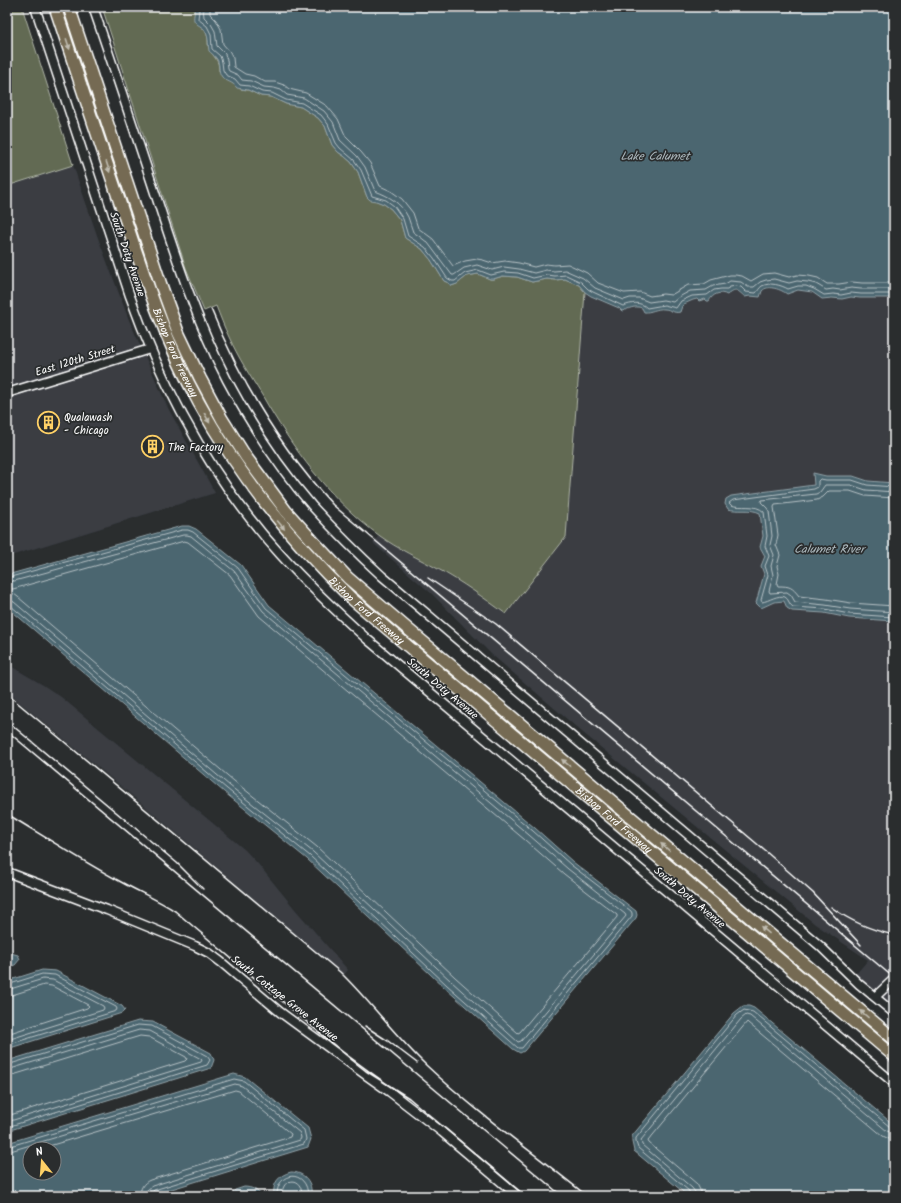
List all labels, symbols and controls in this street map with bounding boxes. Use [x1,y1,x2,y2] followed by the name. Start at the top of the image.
[65,38,71,50] one-way arrow
[620,147,692,166] water label: Lake Calumet
[106,162,112,174] one-way arrow
[104,209,150,299] street label: South Doty Avenue
[147,305,203,402] street label: Bishop Ford Freeway
[33,340,118,382] street label: East 120th Street
[64,409,113,440] place label: Qualawash - Chicago
[35,410,61,436] building icon: Qualawash - Chicago
[204,412,210,424] one-way arrow
[139,434,165,460] building icon: The Factory
[168,439,224,457] place label: The Factory
[277,519,286,530] one-way arrow
[794,540,867,559] water label: Calumet River
[324,572,409,650] street label: Bishop Ford Freeway
[402,653,482,724] street label: South Doty Avenue
[560,759,571,768] one-way arrow
[571,783,656,859] street label: Bishop Ford Freeway
[660,842,671,851] one-way arrow
[649,862,729,933] street label: South Doty Avenue
[759,926,770,935] one-way arrow
[227,951,342,1047] street label: South Cottage Grove Avenue
[859,1010,870,1019] one-way arrow
[22,1141,62,1181] north arrow
[33,1143,45,1162] text: N

